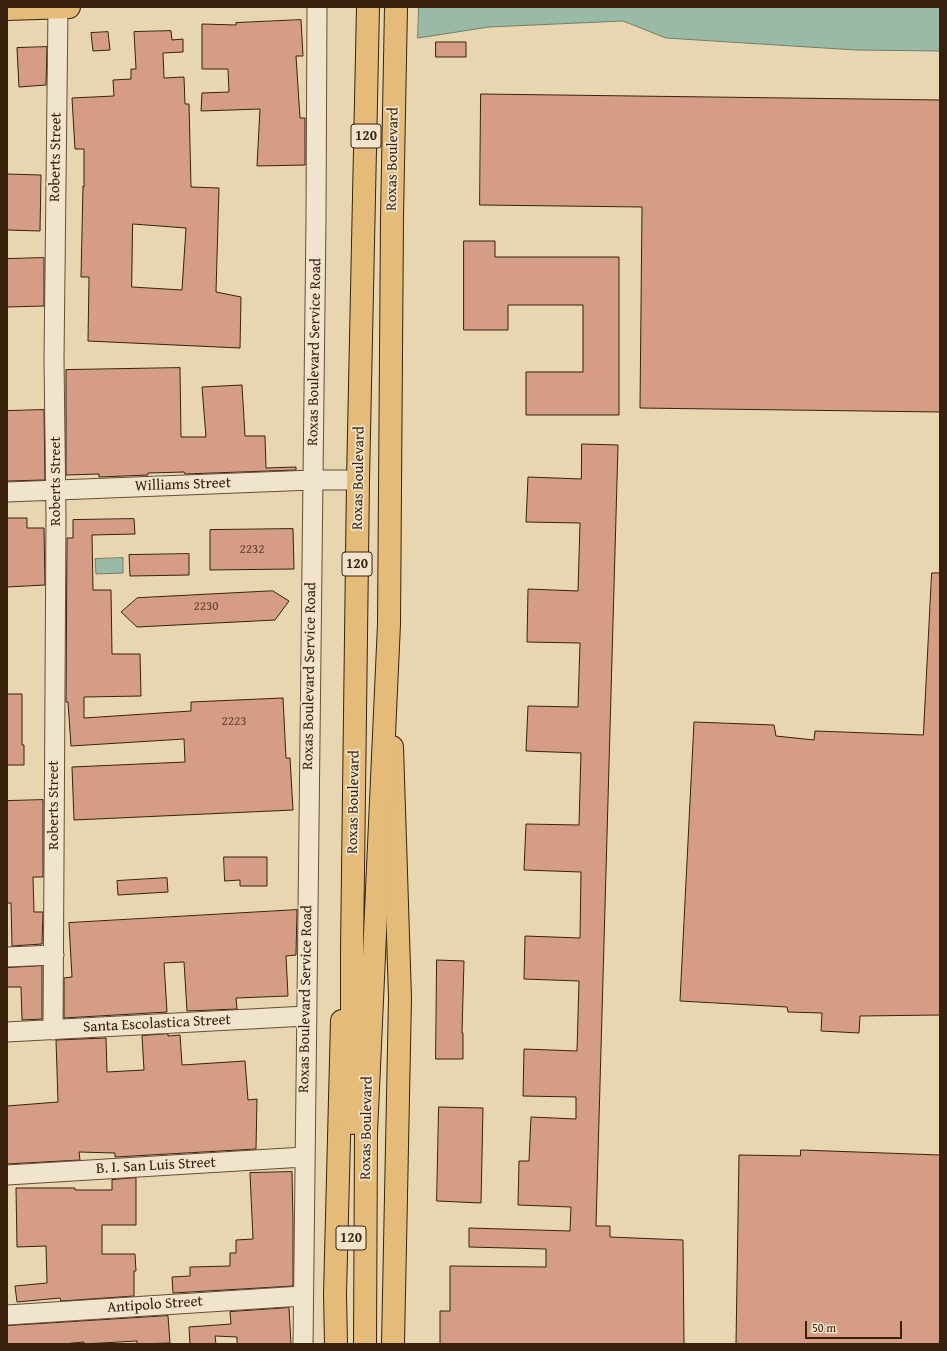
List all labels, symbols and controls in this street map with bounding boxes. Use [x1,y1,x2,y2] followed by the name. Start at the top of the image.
[383,107,403,211] street label: Roxas Boulevard
[46,112,66,202] street label: Roberts Street
[351,124,381,148] road number: 120
[304,258,326,446] street label: Roxas Boulevard Service Road
[349,426,369,530] street label: Roxas Boulevard
[47,436,65,526] street label: Roberts Street
[135,474,231,496] street label: Williams Street
[239,542,265,558] house number: 2232
[342,552,372,576] road number: 120
[299,582,321,770] street label: Roxas Boulevard Service Road
[193,599,219,615] house number: 2230
[221,714,247,730] house number: 2223
[344,750,364,854] street label: Roxas Boulevard
[45,760,63,850] street label: Roberts Street
[295,905,317,1093] street label: Roxas Boulevard Service Road
[83,1011,231,1037] street label: Santa Escolastica Street
[357,1076,377,1180] street label: Roxas Boulevard
[96,1154,216,1178] street label: B. I. San Luis Street
[336,1226,366,1250] road number: 120
[107,1293,203,1317] street label: Antipolo Street
[807,1313,904,1339] scale bar
[812,1319,836,1336] text: 50 m

